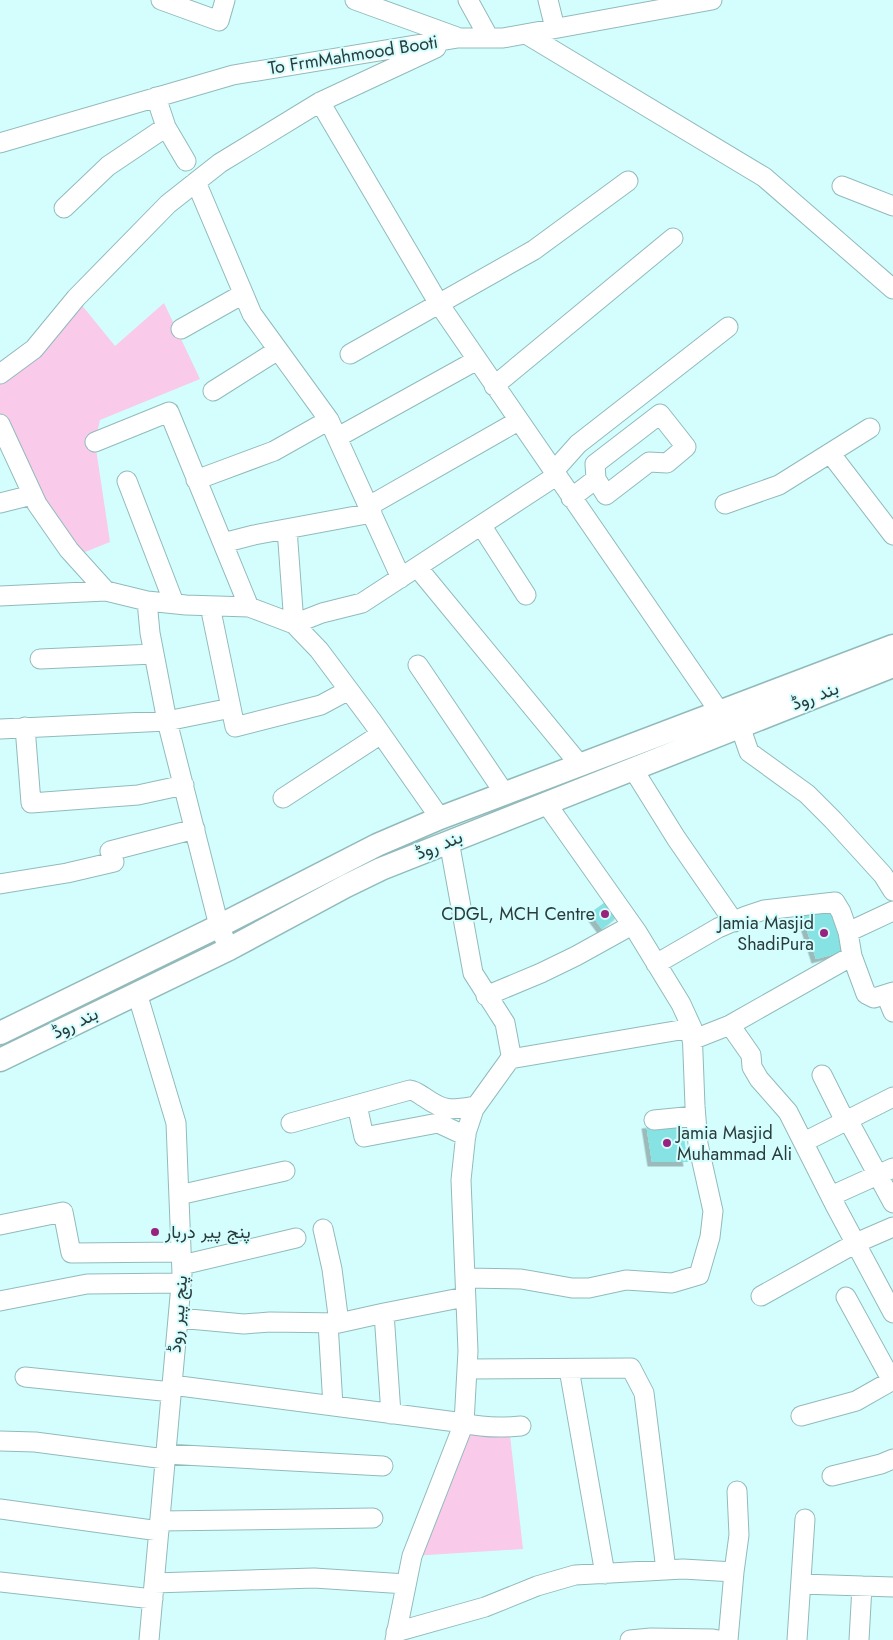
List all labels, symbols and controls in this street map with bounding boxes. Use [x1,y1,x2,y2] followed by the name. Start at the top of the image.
[266,29,440,81] street label: To FrmMahmood Booti
[788,675,842,717] street label: بند روڈ
[411,824,467,866] street label: بند روڈ
[441,901,595,927] place label: CDGL, MCH Centre
[599,908,611,920] marker: CDGL, MCH Centre
[716,910,814,957] place label: Jamia Masjid ShadiPura
[818,927,830,939] marker: Jamia Masjid ShadiPura
[47,1001,103,1045] street label: بند روڈ
[675,1120,792,1167] place label: Jamia Masjid Muhammad Ali
[661,1137,673,1149] marker: Jamia Masjid Muhammad Ali
[164,1219,251,1245] place label: پنج پیر دربار
[149,1226,161,1238] marker: پنج پیر دربار
[162,1274,194,1354] street label: پنج پیر روڈ

